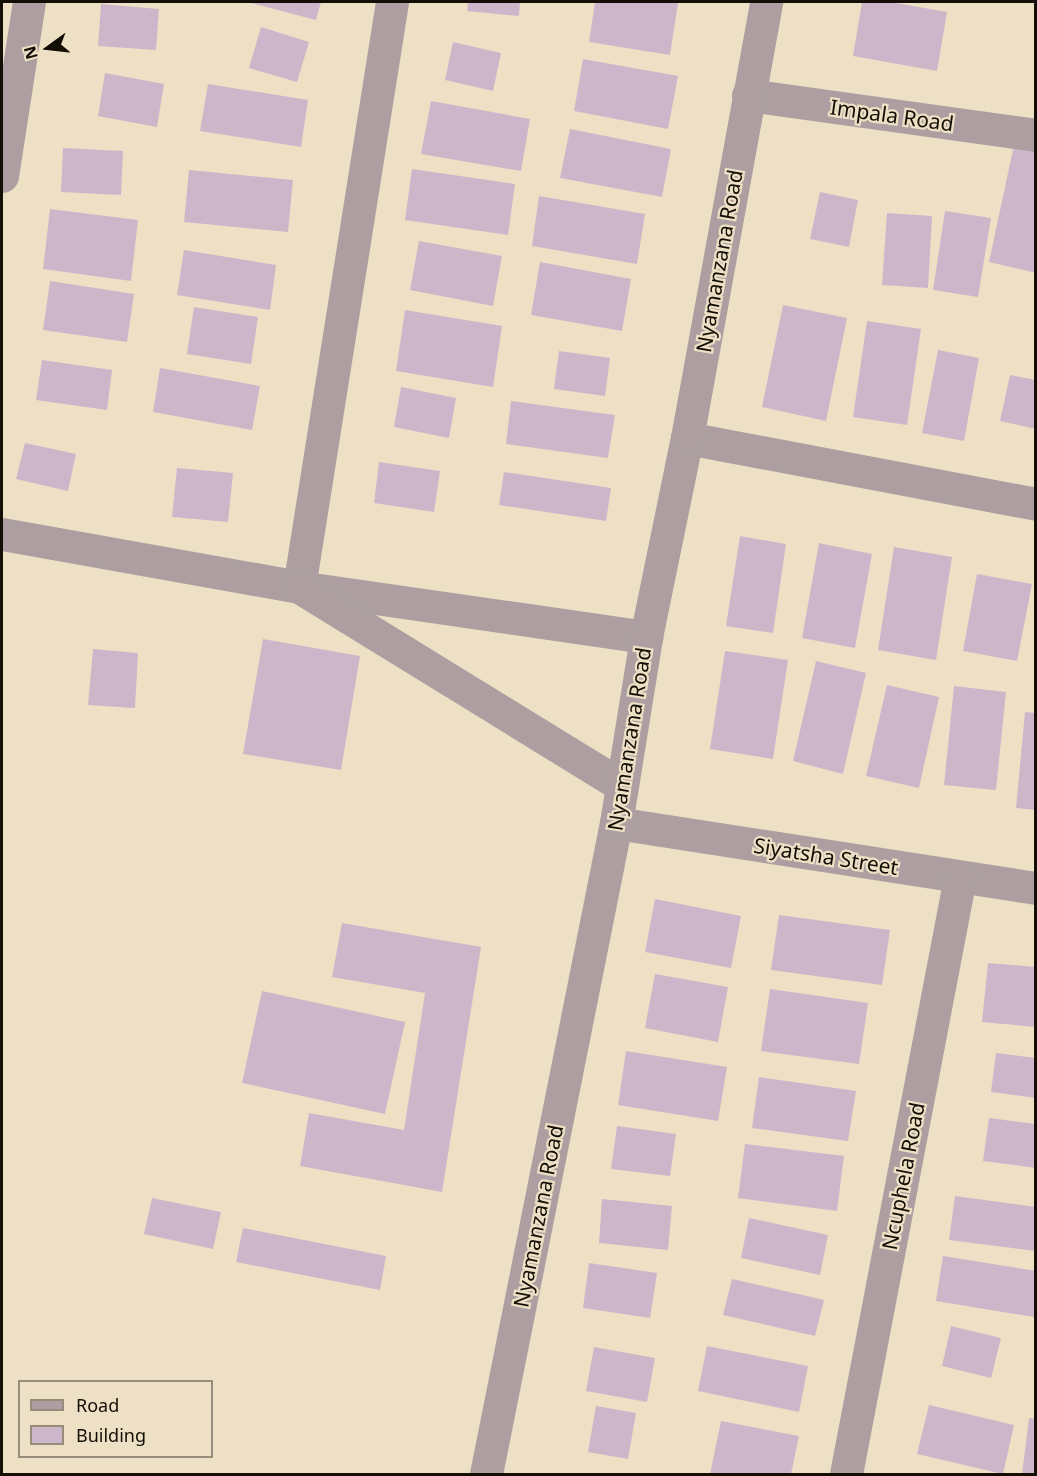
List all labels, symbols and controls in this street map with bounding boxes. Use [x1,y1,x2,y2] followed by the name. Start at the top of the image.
[18,18,78,78] north arrow
[18,44,43,62] text: N
[829,94,955,136] street label: Impala Road
[691,168,747,354] street label: Nyamanzana Road
[602,646,656,832] street label: Nyamanzana Road
[752,832,900,880] street label: Siyatsha Street
[876,1100,930,1252] street label: Ncuphela Road
[508,1123,568,1309] street label: Nyamanzana Road
[18,1380,213,1458] legend
[76,1393,119,1417] text: Road
[76,1423,146,1447] text: Building

